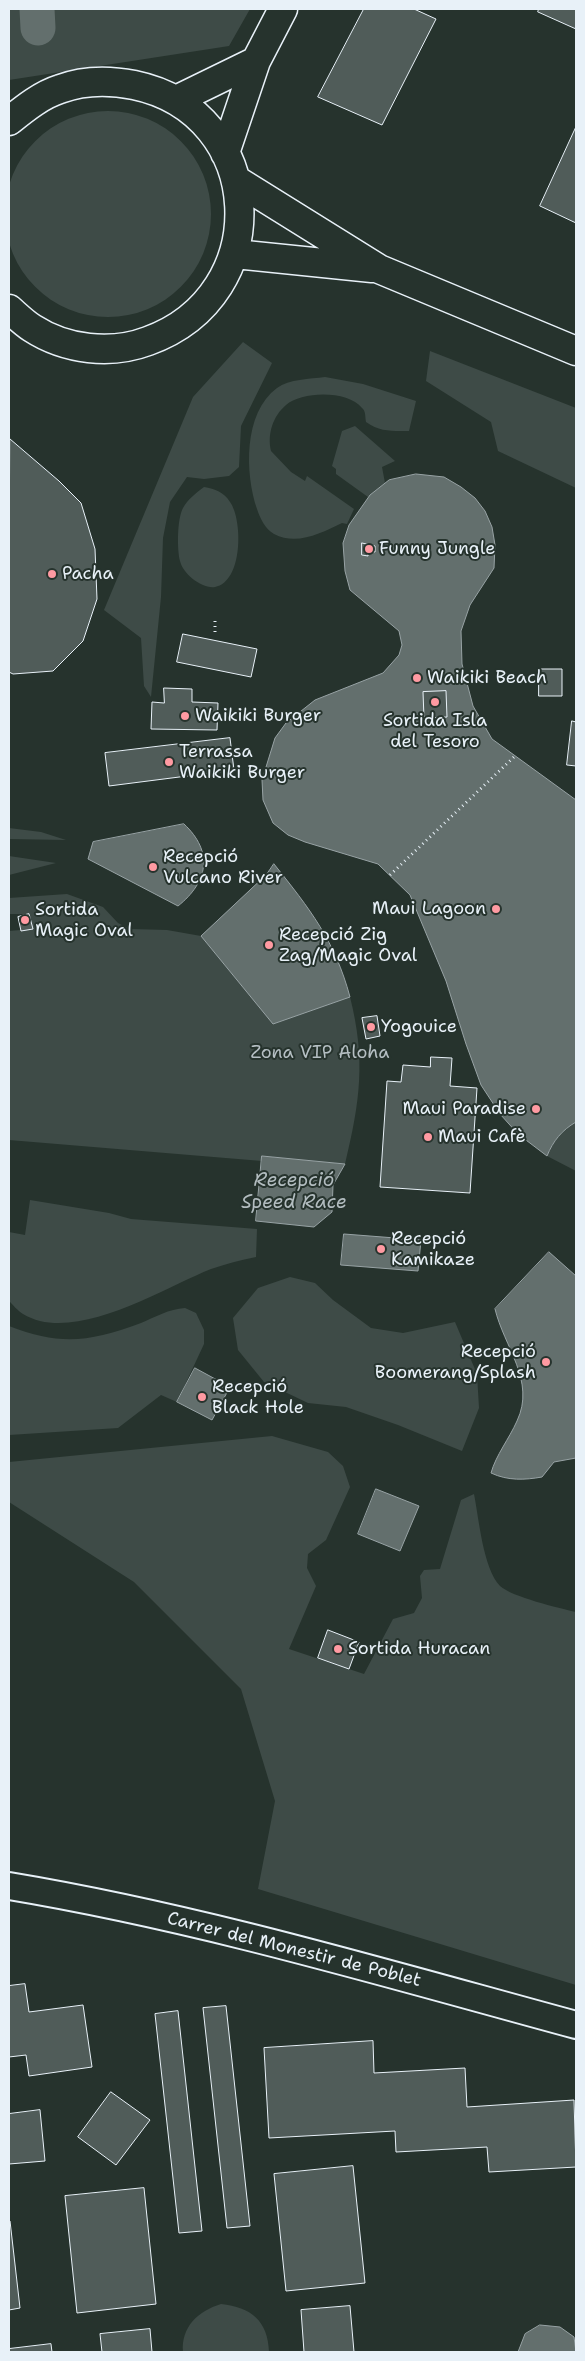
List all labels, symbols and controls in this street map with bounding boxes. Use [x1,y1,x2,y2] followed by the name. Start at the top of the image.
[379,538,495,560] place label: Funny Jungle
[363,543,375,555] marker: Funny Jungle
[62,563,114,585] place label: Pacha
[46,568,58,580] marker: Pacha
[427,667,547,689] place label: Waikiki Beach
[411,672,423,684] marker: Waikiki Beach
[429,696,441,708] marker: Sortida Isla del Tesoro
[195,705,321,727] place label: Waikiki Burger
[179,710,191,722] marker: Waikiki Burger
[383,710,487,752] place label: Sortida Isla del Tesoro
[179,741,305,784] place label: Terrassa Waikiki Burger
[163,756,175,768] marker: Terrassa Waikiki Burger
[163,846,283,889] place label: Recepció Vulcano River
[147,861,159,873] marker: Recepció Vulcano River
[372,898,486,920] place label: Maui Lagoon
[35,899,133,942] place label: Sortida Magic Oval
[490,903,502,915] marker: Maui Lagoon
[19,914,31,926] marker: Sortida Magic Oval
[279,924,417,966] place label: Recepció Zig Zag/Magic Oval
[263,939,275,951] marker: Recepció Zig Zag/Magic Oval
[381,1016,457,1038] place label: Yogouice
[365,1021,377,1033] marker: Yogouice
[250,1042,390,1064] park label: Zona VIP Aloha
[403,1098,526,1120] place label: Maui Paradise
[530,1103,542,1115] marker: Maui Paradise
[438,1126,526,1148] place label: Maui Cafè
[422,1131,434,1143] marker: Maui Cafè
[241,1170,347,1214] water label: Recepció Speed Race
[391,1228,475,1270] place label: Recepció Kamikaze
[375,1243,387,1255] marker: Recepció Kamikaze
[375,1341,536,1384] place label: Recepció Boomerang/Splash
[540,1356,552,1368] marker: Recepció Boomerang/Splash
[212,1376,304,1418] place label: Recepció Black Hole
[196,1391,208,1403] marker: Recepció Black Hole
[348,1638,490,1660] place label: Sortida Huracan
[332,1643,344,1655] marker: Sortida Huracan
[165,1908,423,1992] street label: Carrer del Monestir de Poblet

